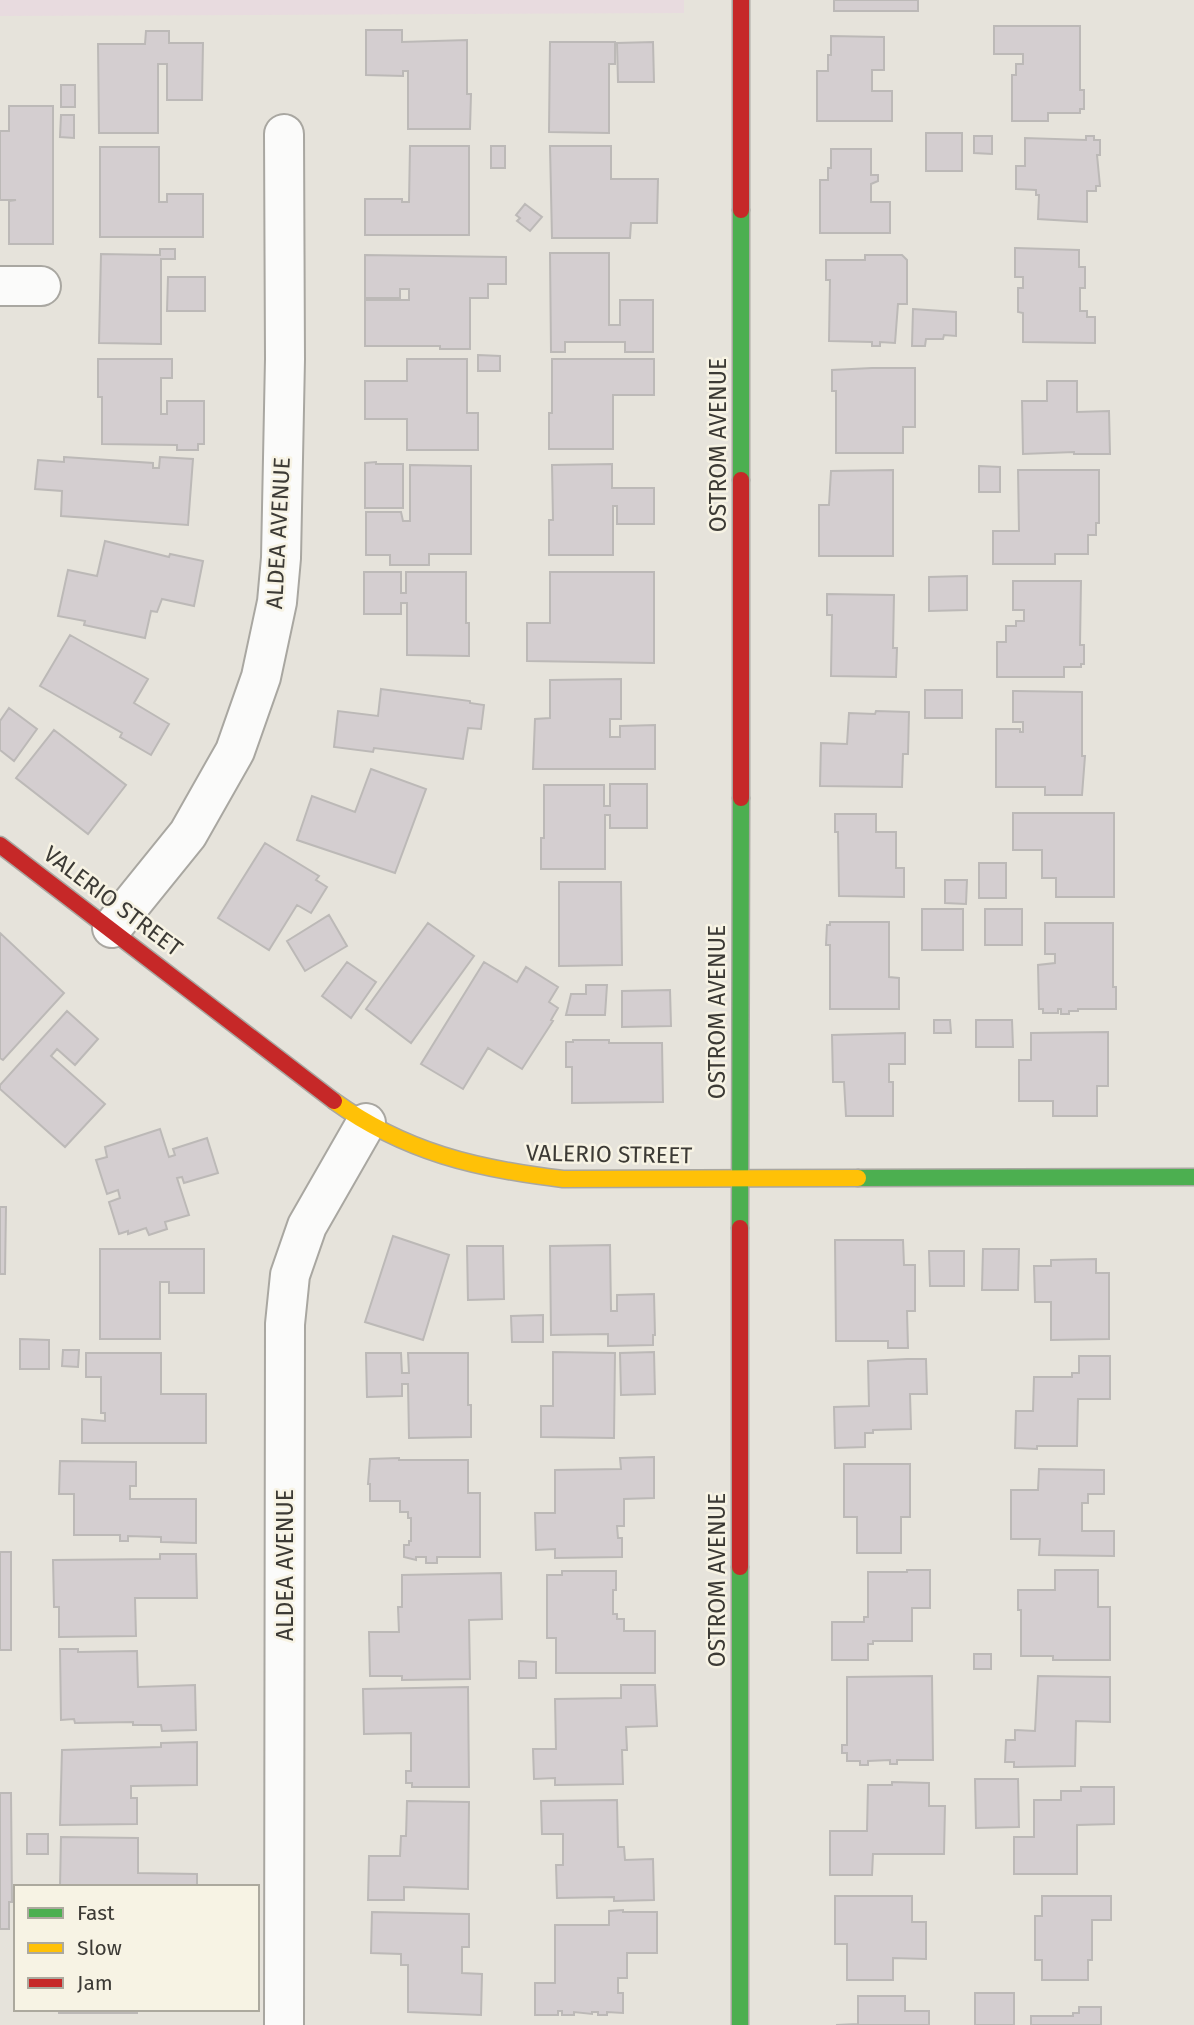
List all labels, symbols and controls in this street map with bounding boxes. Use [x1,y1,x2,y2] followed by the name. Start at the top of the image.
[704,358,732,532] street label: OSTROM AVENUE
[260,456,296,610] street label: ALDEA AVENUE
[38,840,188,962] street label: VALERIO STREET
[703,925,731,1099] street label: OSTROM AVENUE
[526,1139,693,1169] street label: VALERIO STREET
[271,1489,299,1641] street label: ALDEA AVENUE
[703,1493,731,1667] street label: OSTROM AVENUE
[14,1885,259,2011] legend
[77,1900,115,1926] text: Fast
[77,1935,122,1961] text: Slow
[77,1970,113,1996] text: Jam

